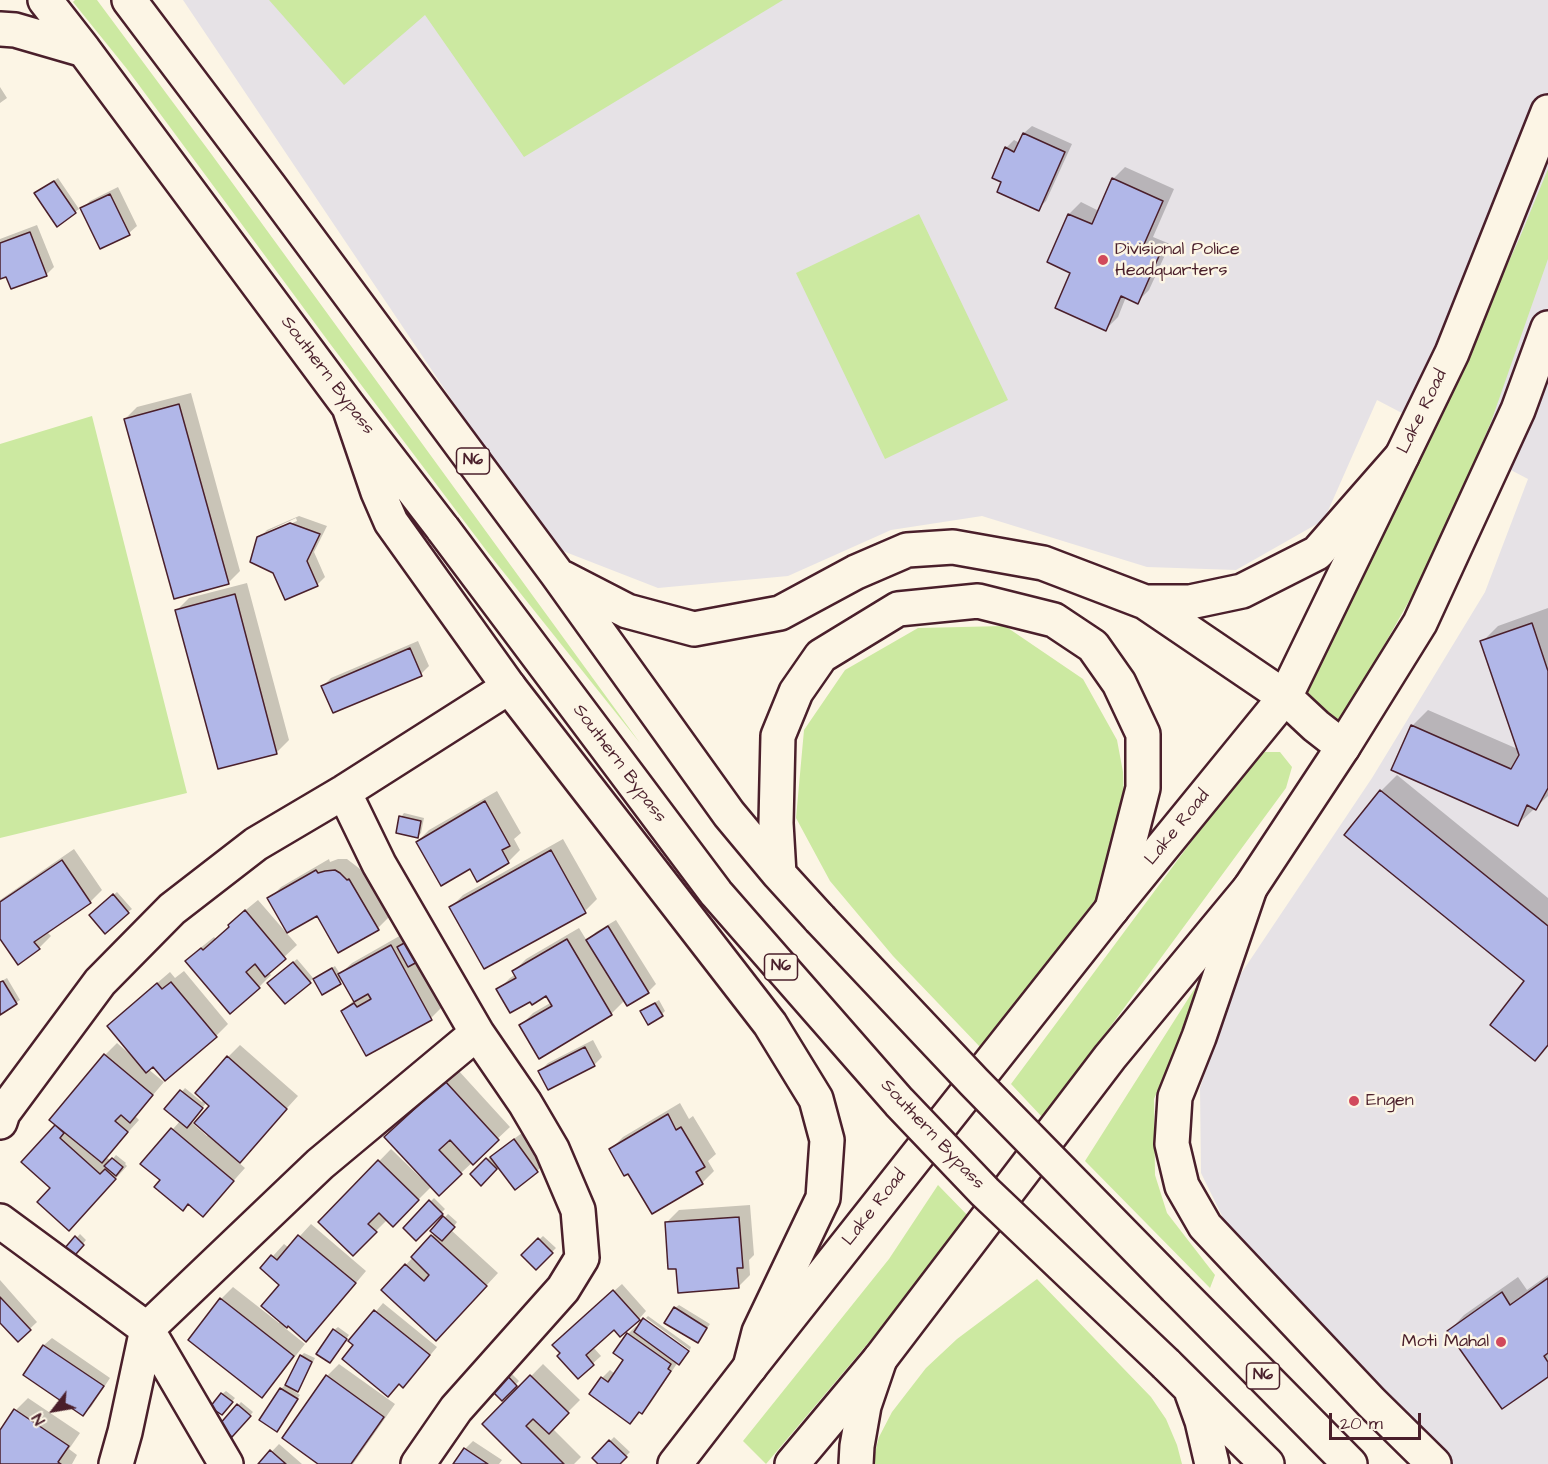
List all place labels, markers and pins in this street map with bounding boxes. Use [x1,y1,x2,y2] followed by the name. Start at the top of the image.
[1115,239,1240,282] place label: Divisional Police Headquarters
[1096,253,1110,267] marker: Divisional Police Headquarters
[1366,1090,1414,1112] place label: Engen
[1347,1094,1361,1108] marker: Engen
[1402,1331,1489,1353] place label: Moti Mahal
[1494,1335,1508,1349] marker: Moti Mahal

